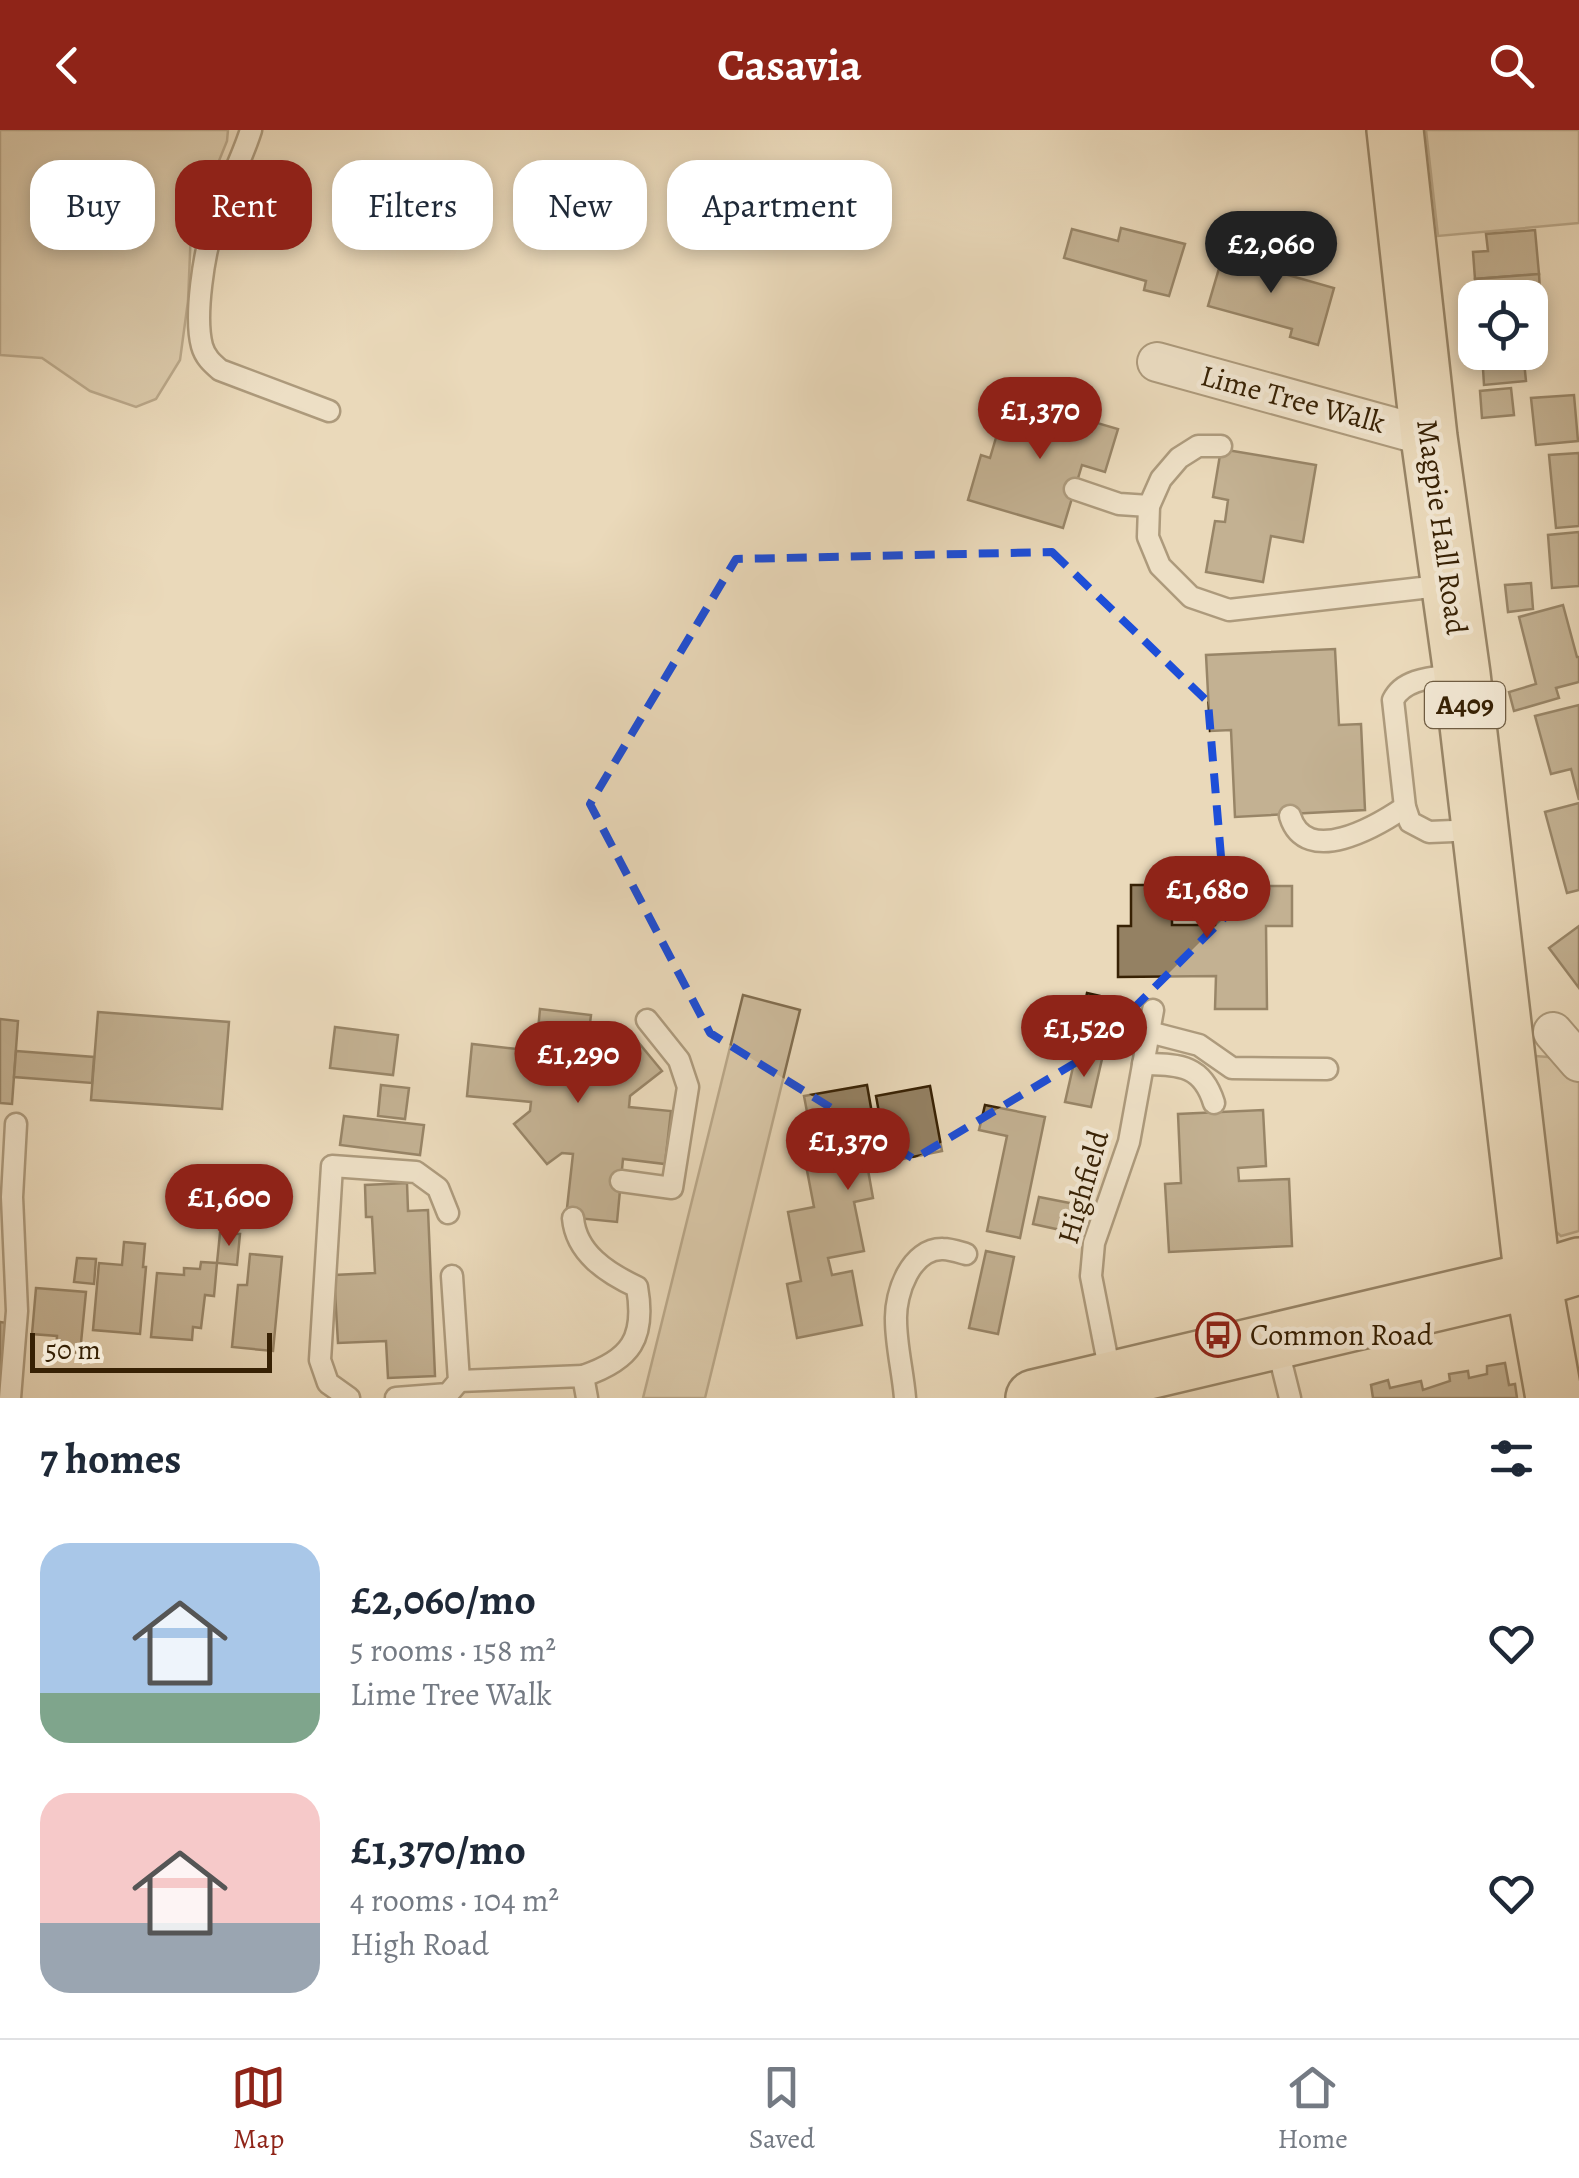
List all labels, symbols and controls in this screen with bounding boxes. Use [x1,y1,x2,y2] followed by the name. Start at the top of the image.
[717,34,862,96] text: Casavia
[40,38,95,93] icon: back
[1484,38,1539,93] icon: search
[30,160,155,250] chip: Buy
[175,160,312,250] chip: Rent
[332,160,493,250] chip: Filters
[513,160,647,250] chip: New
[667,160,892,250] chip: Apartment
[1190,211,1352,296] pin: £2,060
[1227,221,1315,265] text: £2,060
[1458,280,1548,370] map controls
[1458,280,1548,370] button: locate
[1196,355,1390,443] street label: Lime Tree Walk
[959,377,1121,462] pin: £1,370
[1000,387,1080,431] text: £1,370
[1407,417,1477,638] street label: Magpie Hall Road
[1425,682,1505,728] road number: A409
[1126,856,1288,941] pin: £1,680
[1165,866,1249,910] text: £1,680
[1003,995,1165,1080] pin: £1,520
[1043,1005,1125,1049] text: £1,520
[497,1021,659,1106] pin: £1,290
[536,1031,620,1075] text: £1,290
[767,1108,929,1193] pin: £1,370
[808,1118,888,1162] text: £1,370
[1048,1125,1118,1248] street label: Highfield
[148,1164,310,1249] pin: £1,600
[187,1174,271,1218] text: £1,600
[1195,1312,1241,1358] bus stop icon: Common Road
[1250,1315,1434,1355] place label: Common Road
[30,1328,272,1372] scale bar
[45,1331,101,1369] text: 50 m
[40,1430,181,1487] text: 7 homes
[1484,1431,1539,1486] icon: filters
[350,1571,536,1628] text: £2,060/mo
[120,1583,240,1703] icon: home
[1484,1616,1539,1671] icon: heart
[350,1628,556,1672] text: 5 rooms · 158 m²
[350,1672,552,1716] text: Lime Tree Walk
[350,1821,526,1878] text: £1,370/mo
[120,1833,240,1953] icon: home
[1484,1866,1539,1921] icon: heart
[350,1878,559,1922] text: 4 rooms · 104 m²
[350,1922,489,1966] text: High Road
[231,2060,286,2158] tab: Map
[749,2060,815,2158] tab: Saved
[1277,2060,1348,2158] tab: Home

